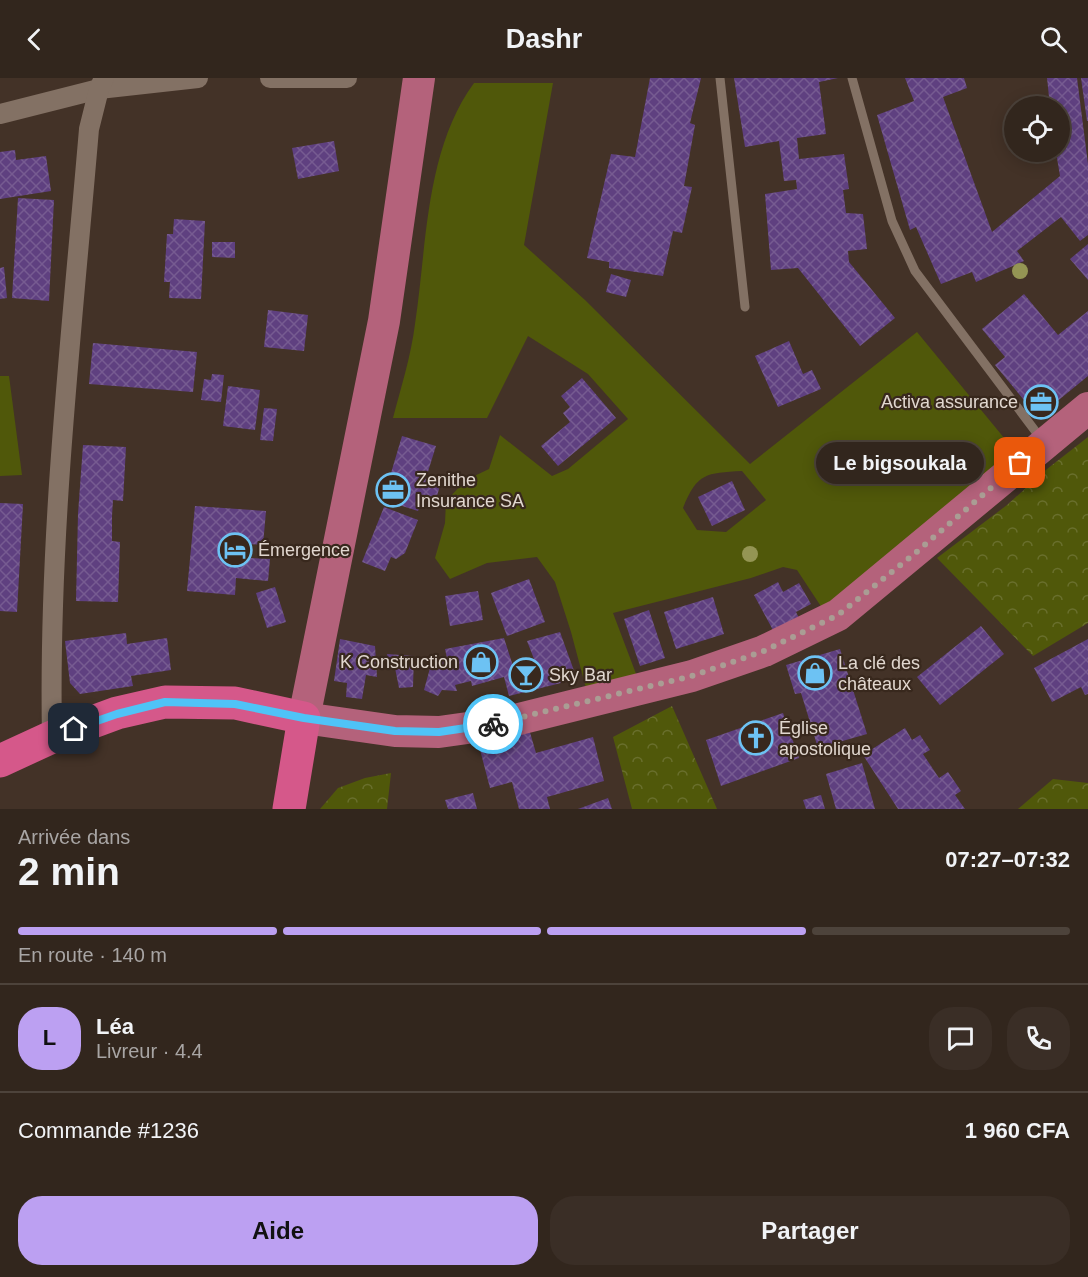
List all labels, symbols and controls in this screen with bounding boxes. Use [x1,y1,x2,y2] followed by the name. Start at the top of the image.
[18,23,51,56] icon: back
[1037,23,1070,56] icon: search
[506,24,582,54] text: Dashr
[1004,96,1070,162] map controls
[1004,96,1070,162] button: locate
[1023,384,1059,420] office icon: Activa assurance
[881,392,1018,412] place label: Activa assurance
[994,437,1045,488] pin
[816,442,984,484] callout: Le bigsoukala
[1003,446,1036,479] icon: bag
[833,452,967,474] text: Le bigsoukala
[416,470,524,511] place label: Zenithe Insurance SA
[375,472,411,508] office icon: Zenithe Insurance SA
[217,532,253,568] hotel icon: Émergence
[258,540,350,560] place label: Émergence
[463,644,499,680] shop icon: K Construction
[340,652,458,672] place label: K Construction
[838,653,920,694] place label: La clé des châteaux
[797,655,833,691] shop icon: La clé des châteaux
[508,657,544,693] bar icon: Sky Bar
[549,665,612,685] place label: Sky Bar
[463,694,523,754] courier
[48,703,99,754] pin
[477,708,510,741] icon: bike
[57,712,90,745] icon: home
[779,718,871,759] place label: Église apostolique
[738,720,774,756] church icon: Église apostolique
[18,826,130,848] text: Arrivée dans
[945,847,1070,872] text: 07:27–07:32
[18,850,120,893] text: 2 min
[18,944,167,966] text: En route · 140 m
[929,1007,992,1070] button: chat
[1007,1007,1070,1070] button: phone
[96,1014,134,1039] text: Léa
[43,1025,56,1050] text: L
[96,1040,203,1062] text: Livreur · 4.4
[18,1118,199,1143] text: Commande #1236
[965,1118,1070,1143] text: 1 960 CFA
[18,1196,538,1265] button: Aide
[550,1196,1070,1265] button: Partager

